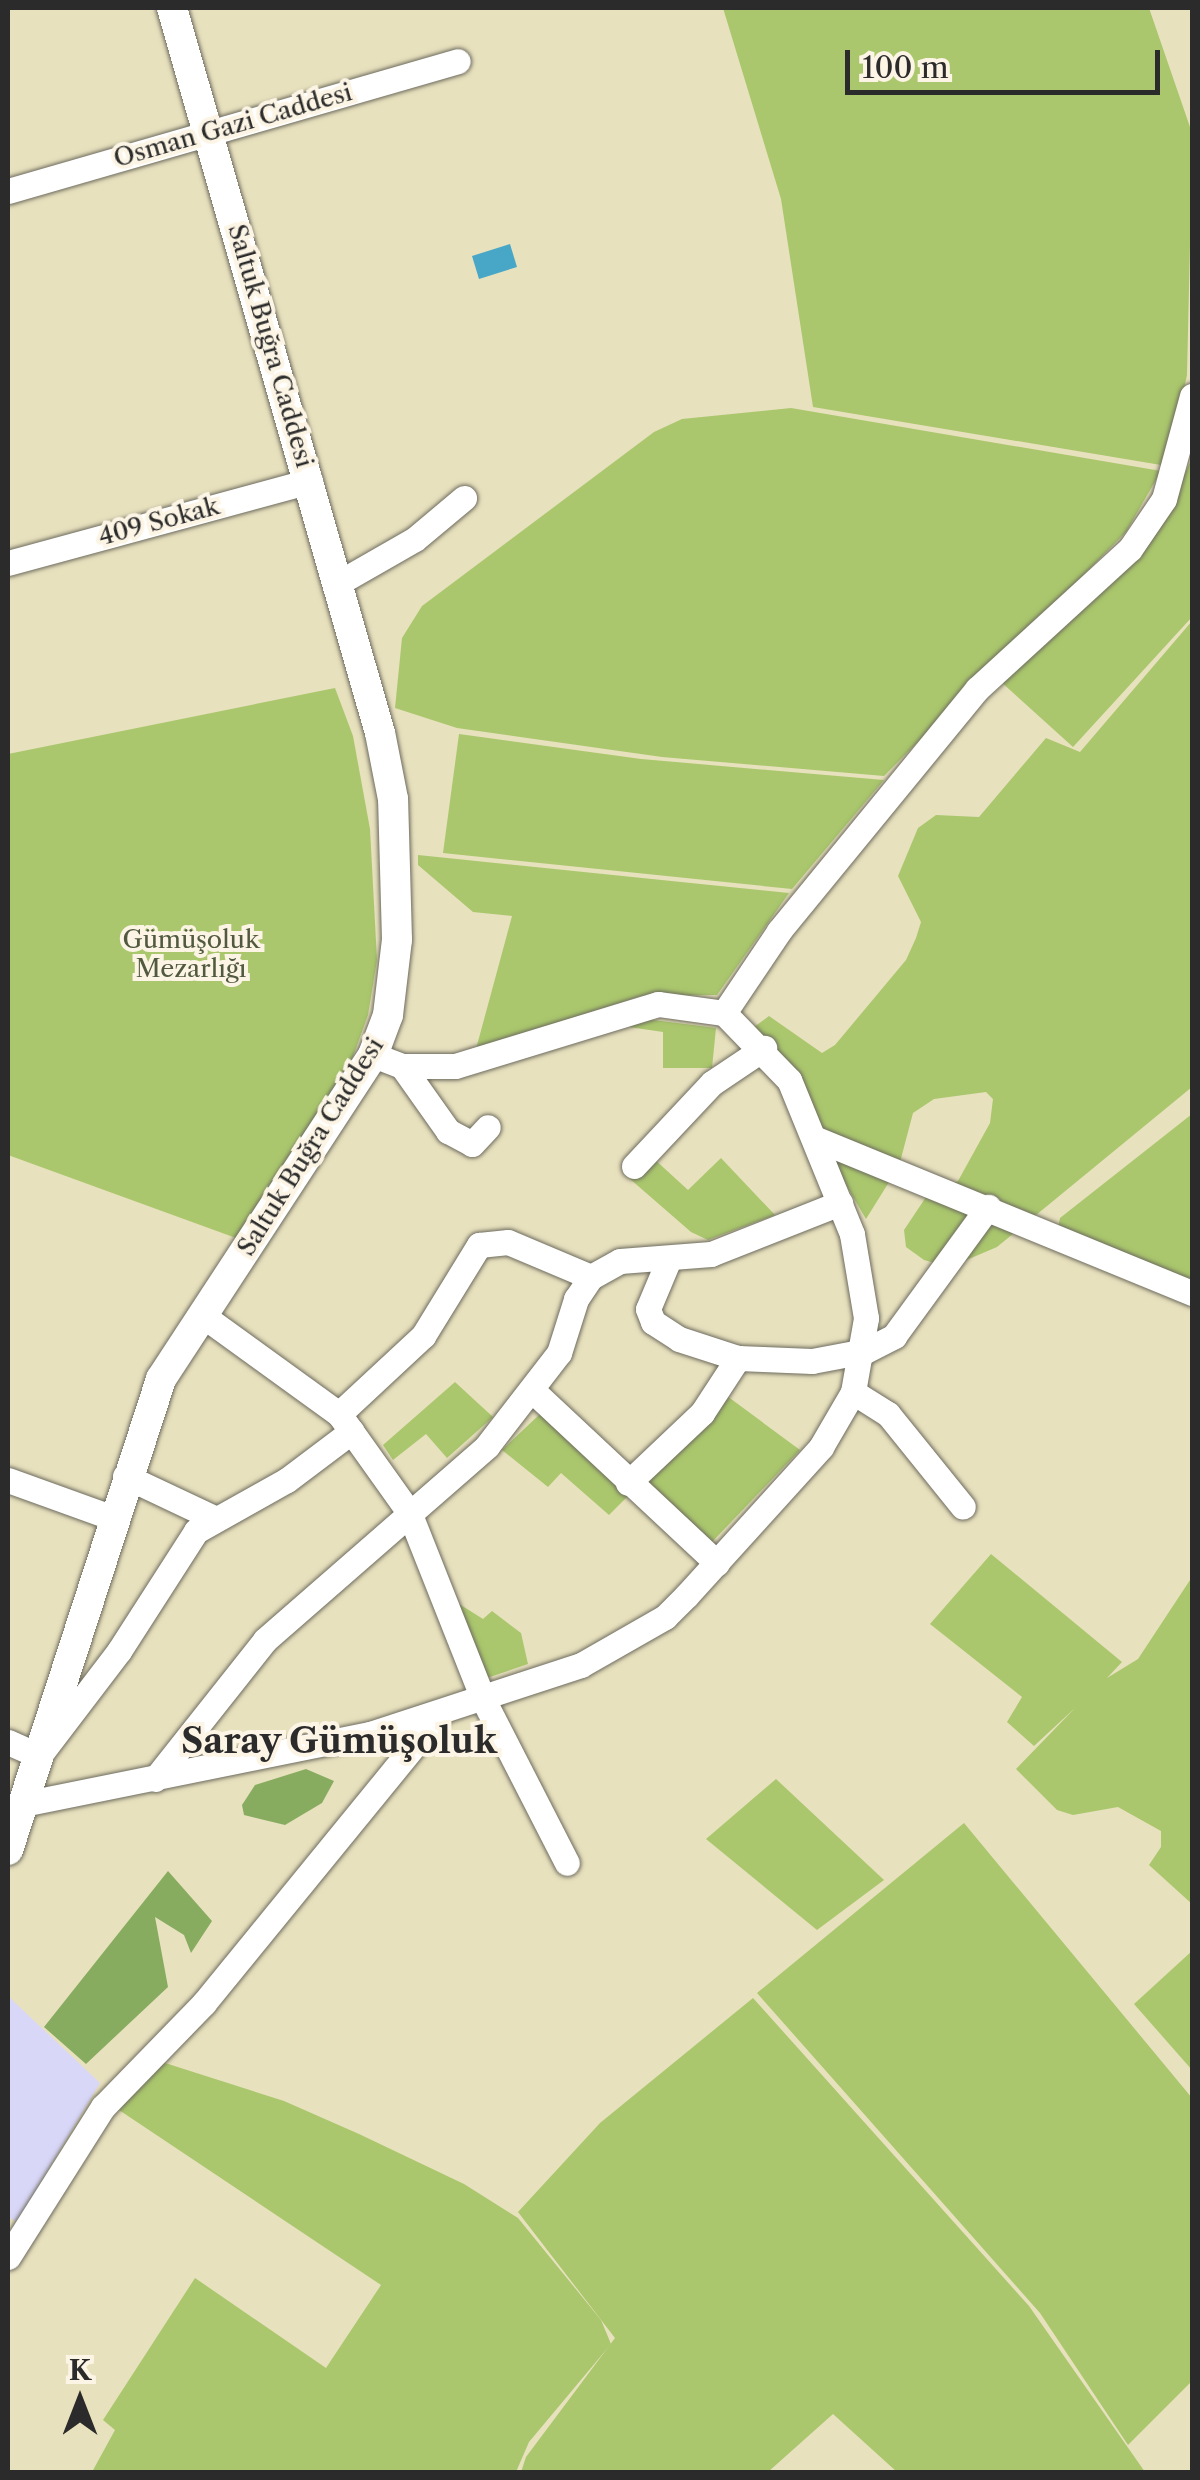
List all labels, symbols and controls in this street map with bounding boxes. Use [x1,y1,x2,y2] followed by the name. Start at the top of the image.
[850,30,1165,92] scale bar
[862,49,949,86] text: 100 m
[110,78,356,174] street label: Osman Gazi Caddesi
[221,221,319,471] street label: Saltuk Buğra Caddesi
[95,492,223,552] street label: 409 Sokak
[123,926,259,985] park label: Gümüşoluk Mezarlığı
[231,1032,391,1262] street label: Saltuk Buğra Caddesi
[181,1720,497,1762] district label: Saray Gümüşoluk
[30,2350,130,2450] north arrow
[69,2353,91,2387] text: K

